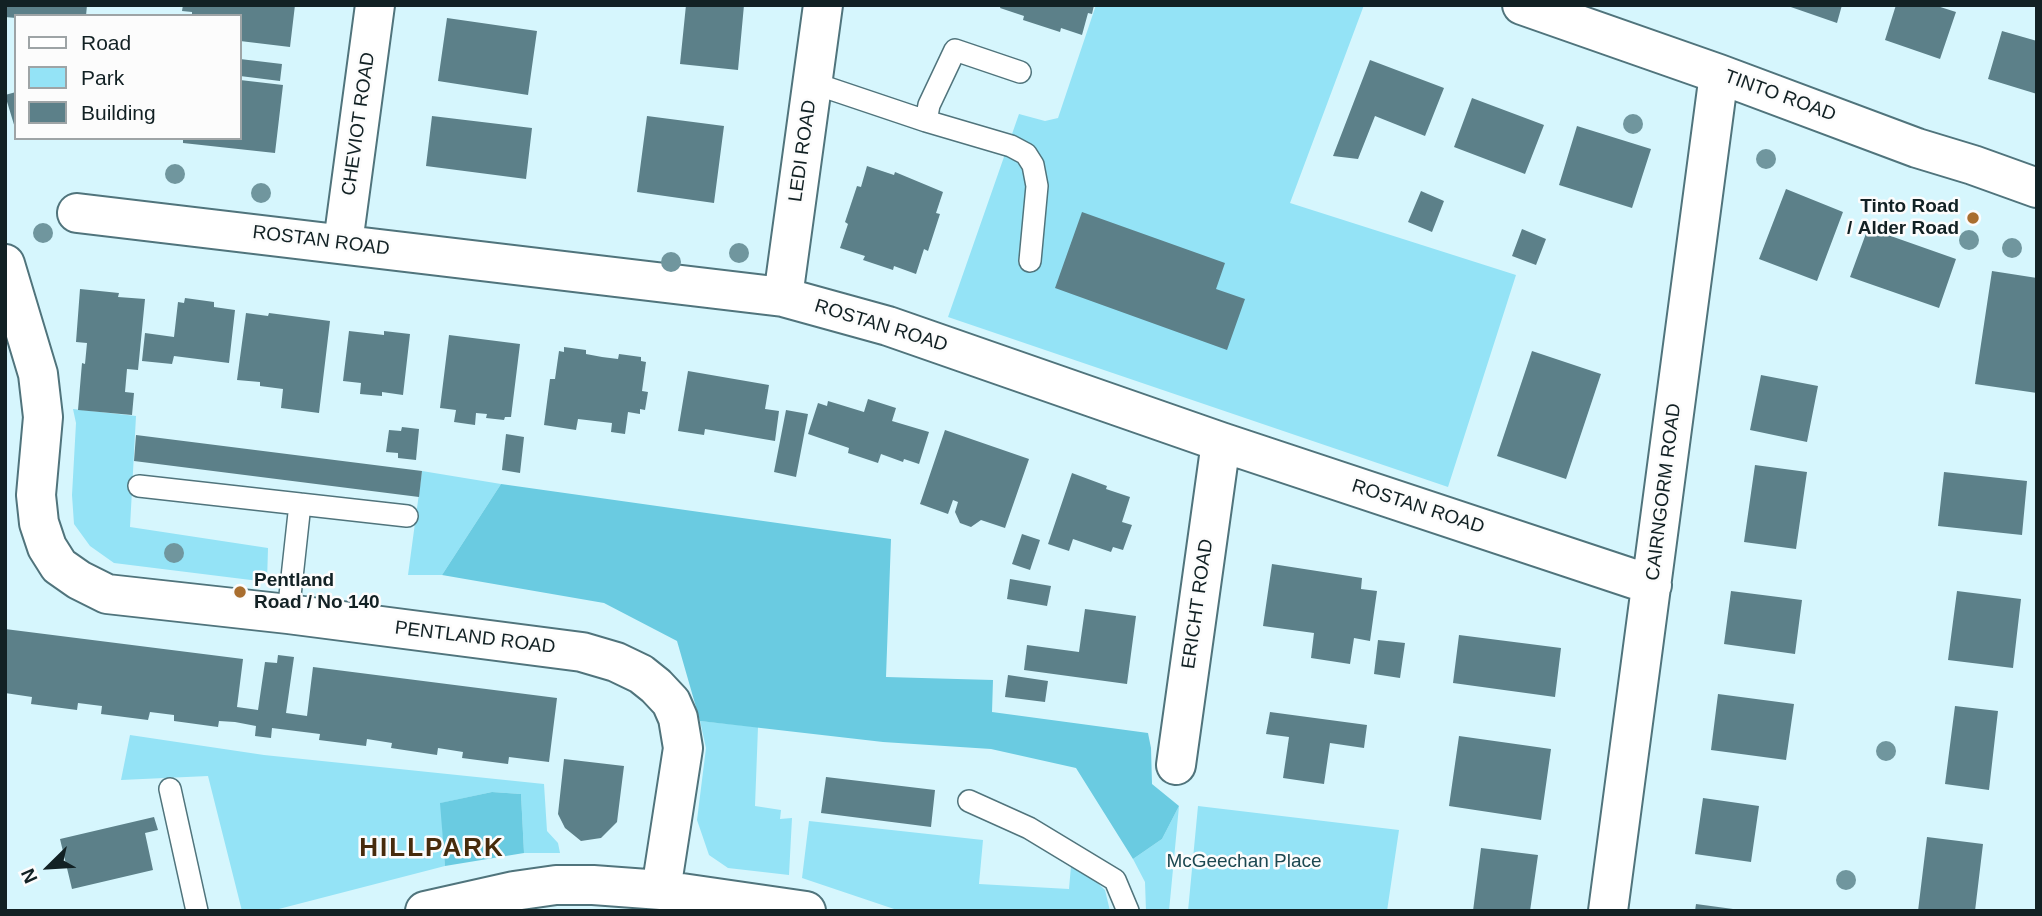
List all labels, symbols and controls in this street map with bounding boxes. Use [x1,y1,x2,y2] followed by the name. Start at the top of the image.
[14,14,242,140] legend
[81,31,131,54] text: Road
[338,51,380,197] street label: CHEVIOT ROAD
[1721,65,1839,127] street label: TINTO ROAD
[81,66,124,89] text: Park
[785,99,821,203] street label: LEDI ROAD
[81,101,156,124] text: Building
[1847,196,1959,240] place label: Tinto Road / Alder Road
[1965,210,1981,226] marker: Tinto Road / Alder Road
[251,221,391,261] street label: ROSTAN ROAD
[812,295,950,357] street label: ROSTAN ROAD
[1642,402,1686,582] street label: CAIRNGORM ROAD
[1349,475,1487,539] street label: ROSTAN ROAD
[1178,538,1218,670] street label: ERICHT ROAD
[254,570,380,614] place label: Pentland Road / No 140
[232,584,248,600] marker: Pentland Road / No 140
[393,617,557,659] street label: PENTLAND ROAD
[14,832,84,902] north arrow
[360,833,504,865] district label: HILLPARK
[1166,851,1322,873] park label: McGeechan Place
[17,865,42,886] text: N

